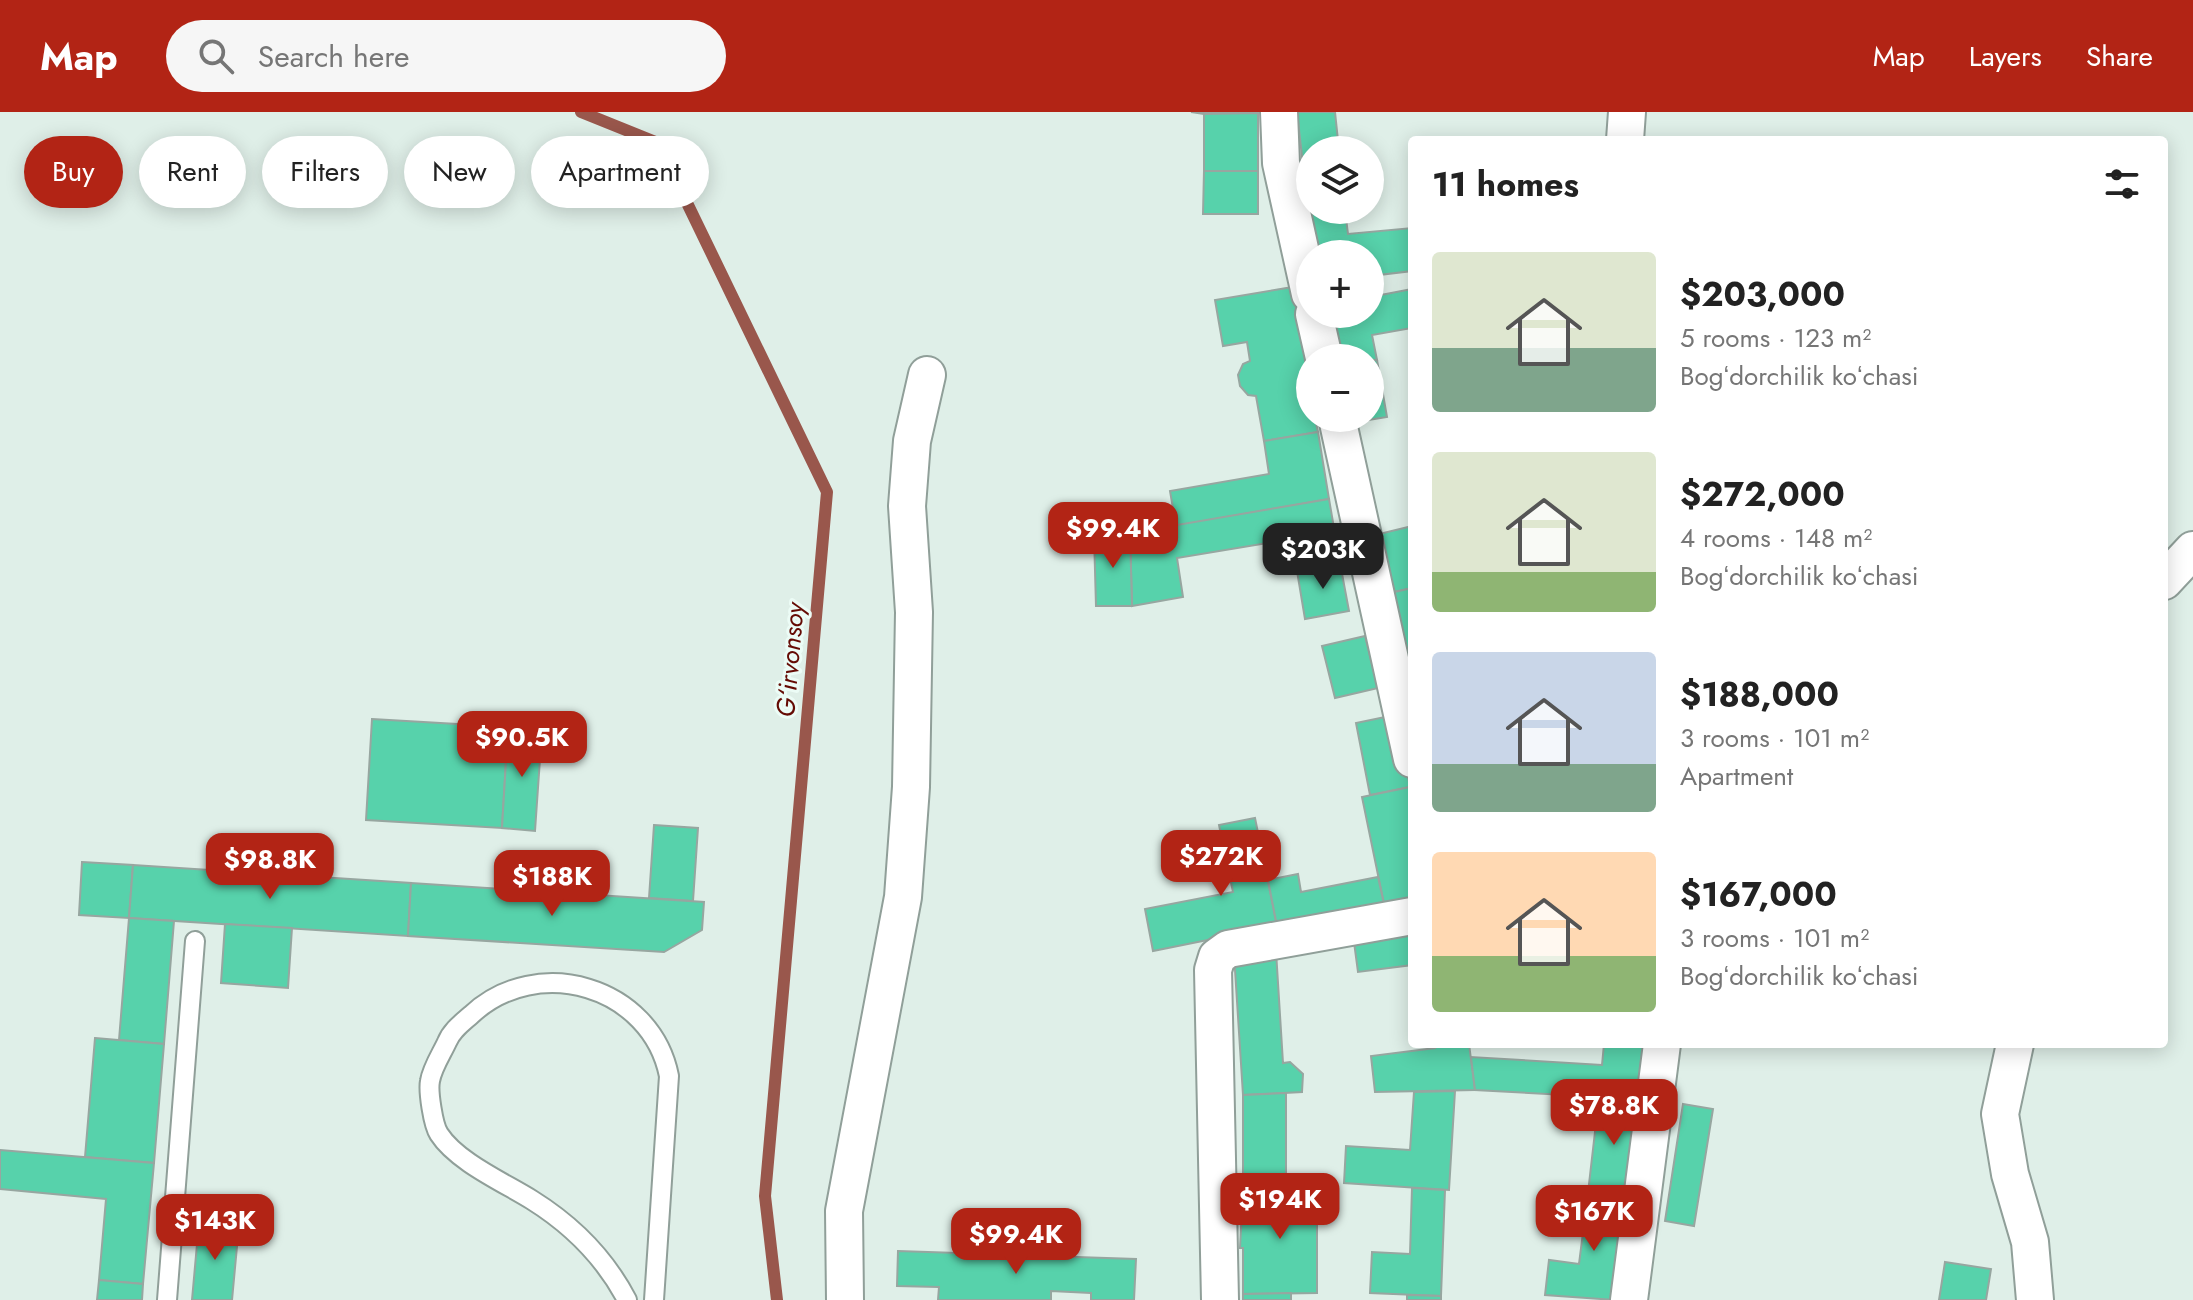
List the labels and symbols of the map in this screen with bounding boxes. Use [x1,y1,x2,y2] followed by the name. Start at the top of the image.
[1048,502,1178,570] pin: $99.4K
[1267,523,1379,591] pin: $203K
[766,599,814,719] water label: G‘irvonsoy
[457,711,587,779] pin: $90.5K
[1165,830,1277,898] pin: $272K
[205,833,335,901] pin: $98.8K
[496,850,608,918] pin: $188K
[1549,1079,1679,1147] pin: $78.8K
[1224,1173,1336,1241] pin: $194K
[1538,1185,1650,1253] pin: $167K
[159,1194,271,1262] pin: $143K
[951,1208,1081,1276] pin: $99.4K

